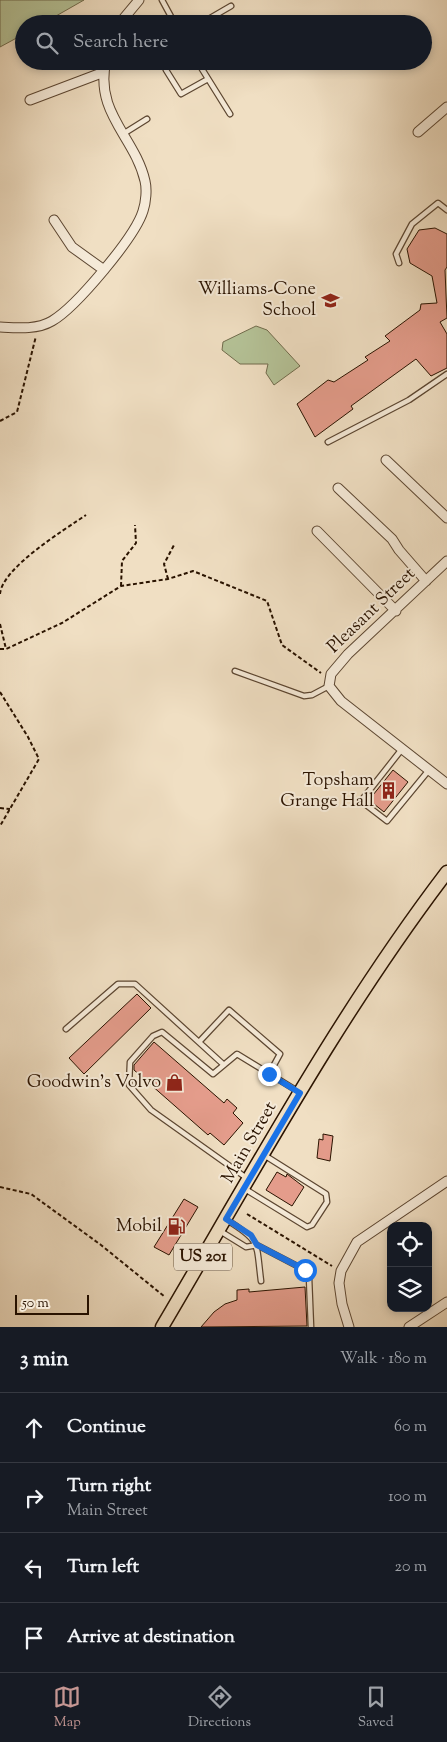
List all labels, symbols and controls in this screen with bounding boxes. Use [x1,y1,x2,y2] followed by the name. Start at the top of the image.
[15,15,432,70] search box
[33,29,61,57] icon: search
[73,29,168,56] text: Search here
[198,277,316,324] place label: Williams-Cone School
[320,290,340,310] school or university icon: Williams-Cone School
[322,562,422,660] street label: Pleasant Street
[280,768,374,815] place label: Topsham Grange Hall
[378,781,398,801] building icon: Topsham Grange Hall
[258,1063,281,1086] route end
[27,1070,161,1096] place label: Goodwin's Volvo
[165,1073,185,1093] shop icon: Goodwin's Volvo
[216,1097,284,1189] street label: Main Street
[116,1214,162,1240] place label: Mobil
[166,1217,186,1237] fuel station icon: Mobil
[387,1222,432,1312] map controls
[387,1222,432,1267] button: locate
[174,1244,232,1270] road number: US 201
[294,1259,317,1282] route start
[387,1267,432,1312] button: layers
[15,1292,89,1315] scale bar
[22,1294,49,1314] text: 50 m
[20,1345,69,1375] text: 3 min
[340,1348,427,1371] text: Walk · 180 m
[20,1414,48,1442] icon: ahead
[67,1414,146,1441] text: Continue
[394,1416,427,1439] text: 60 m
[67,1473,151,1500] text: Turn right
[20,1484,48,1512] icon: right
[388,1486,427,1509] text: 100 m
[67,1500,148,1523] text: Main Street
[20,1554,48,1582] icon: left
[67,1554,139,1581] text: Turn left
[394,1556,427,1579] text: 20 m
[20,1624,48,1652] icon: arrive
[67,1624,235,1651] text: Arrive at destination
[53,1683,81,1733] tab: Map
[188,1683,251,1733] tab: Directions
[358,1683,394,1733] tab: Saved

